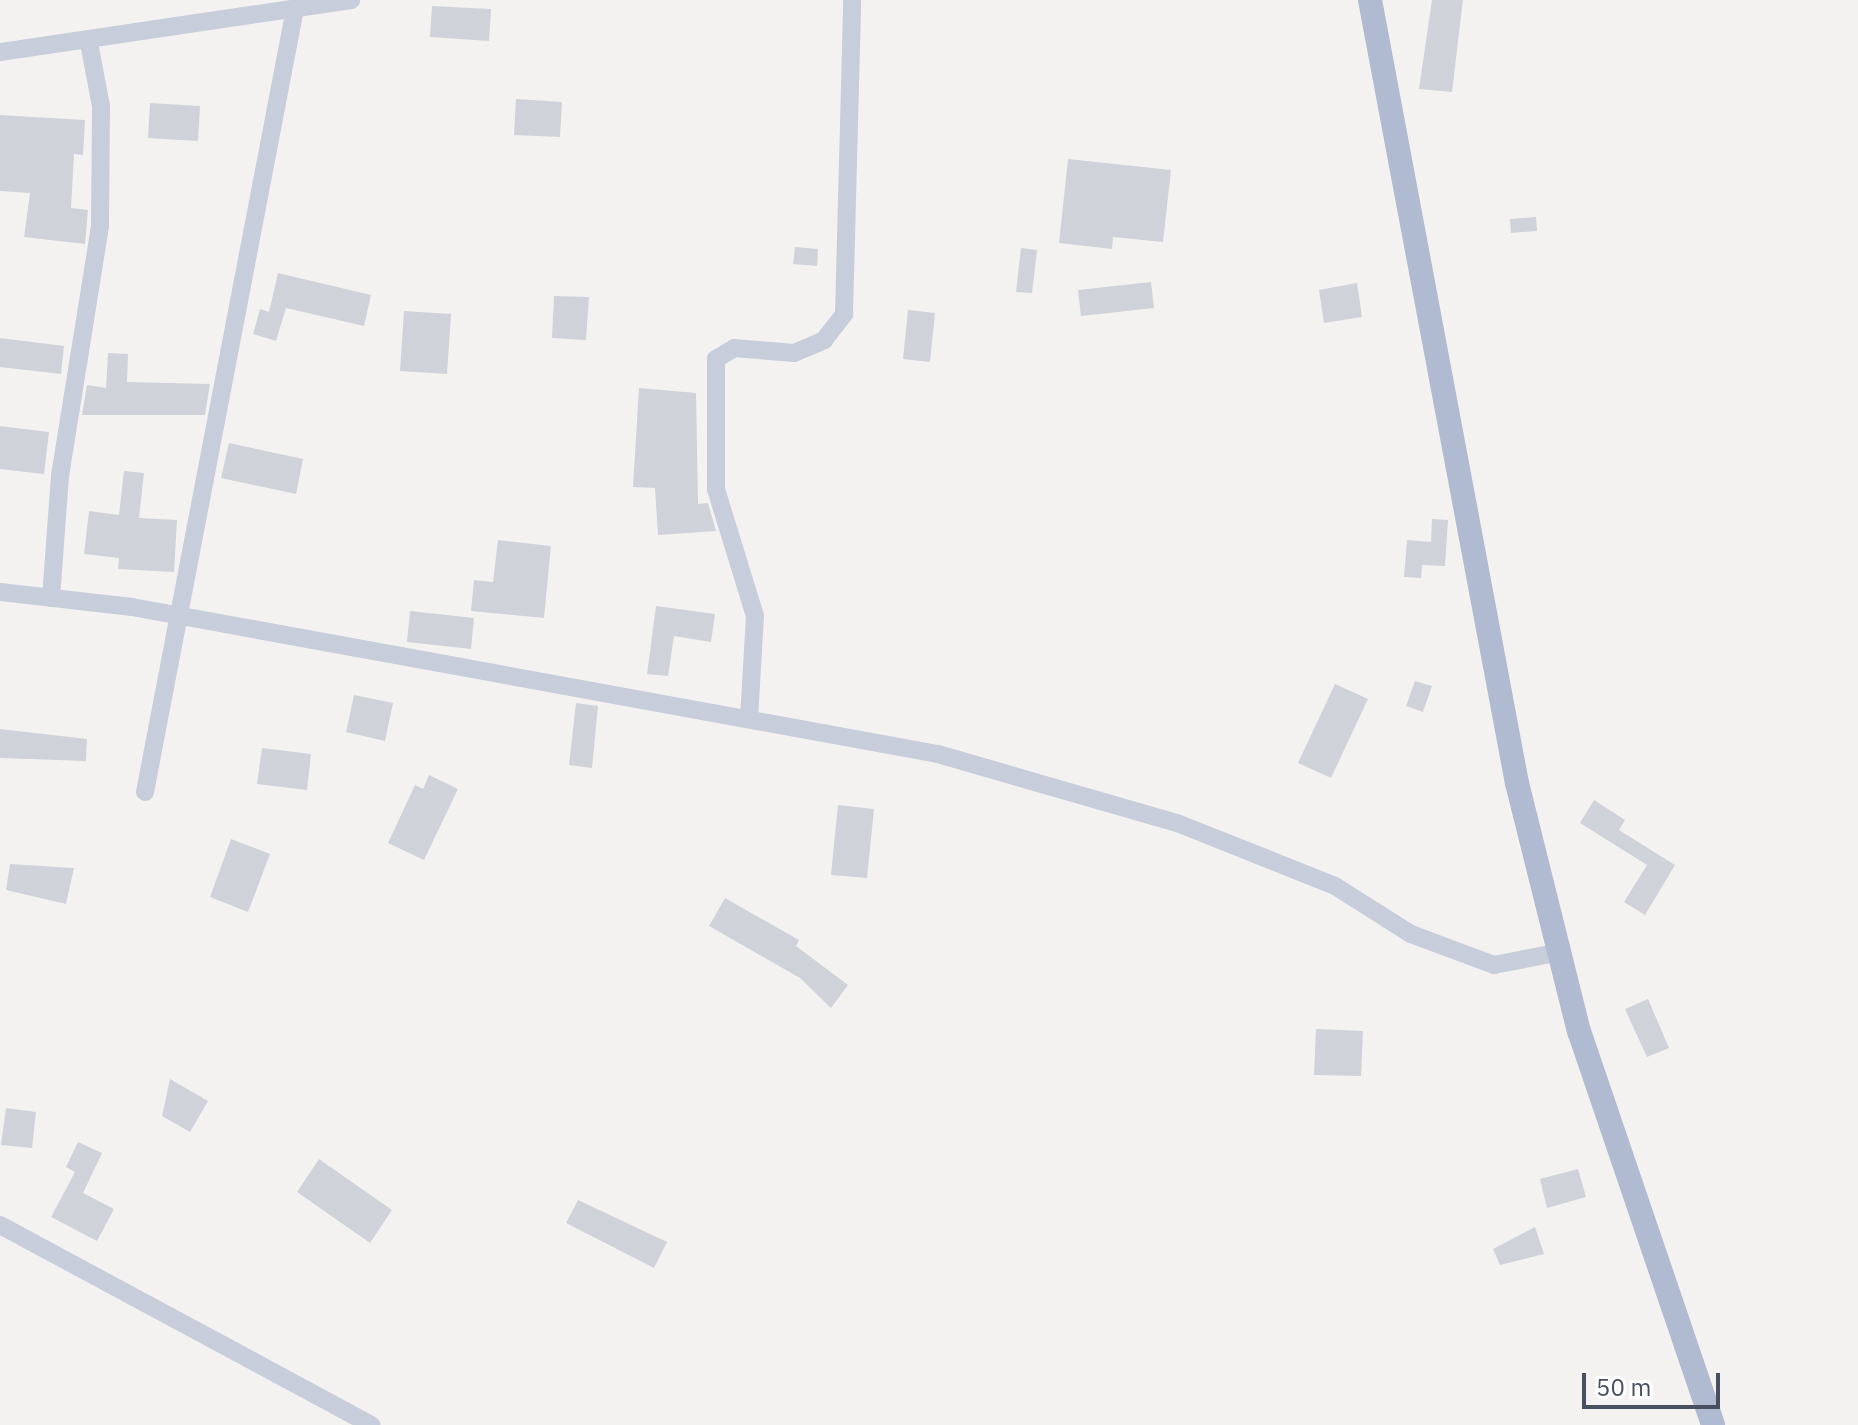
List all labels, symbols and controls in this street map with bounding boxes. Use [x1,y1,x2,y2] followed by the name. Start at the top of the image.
[1586,1357,1724,1407] scale bar
[1596,1371,1651,1403] text: 50 m

